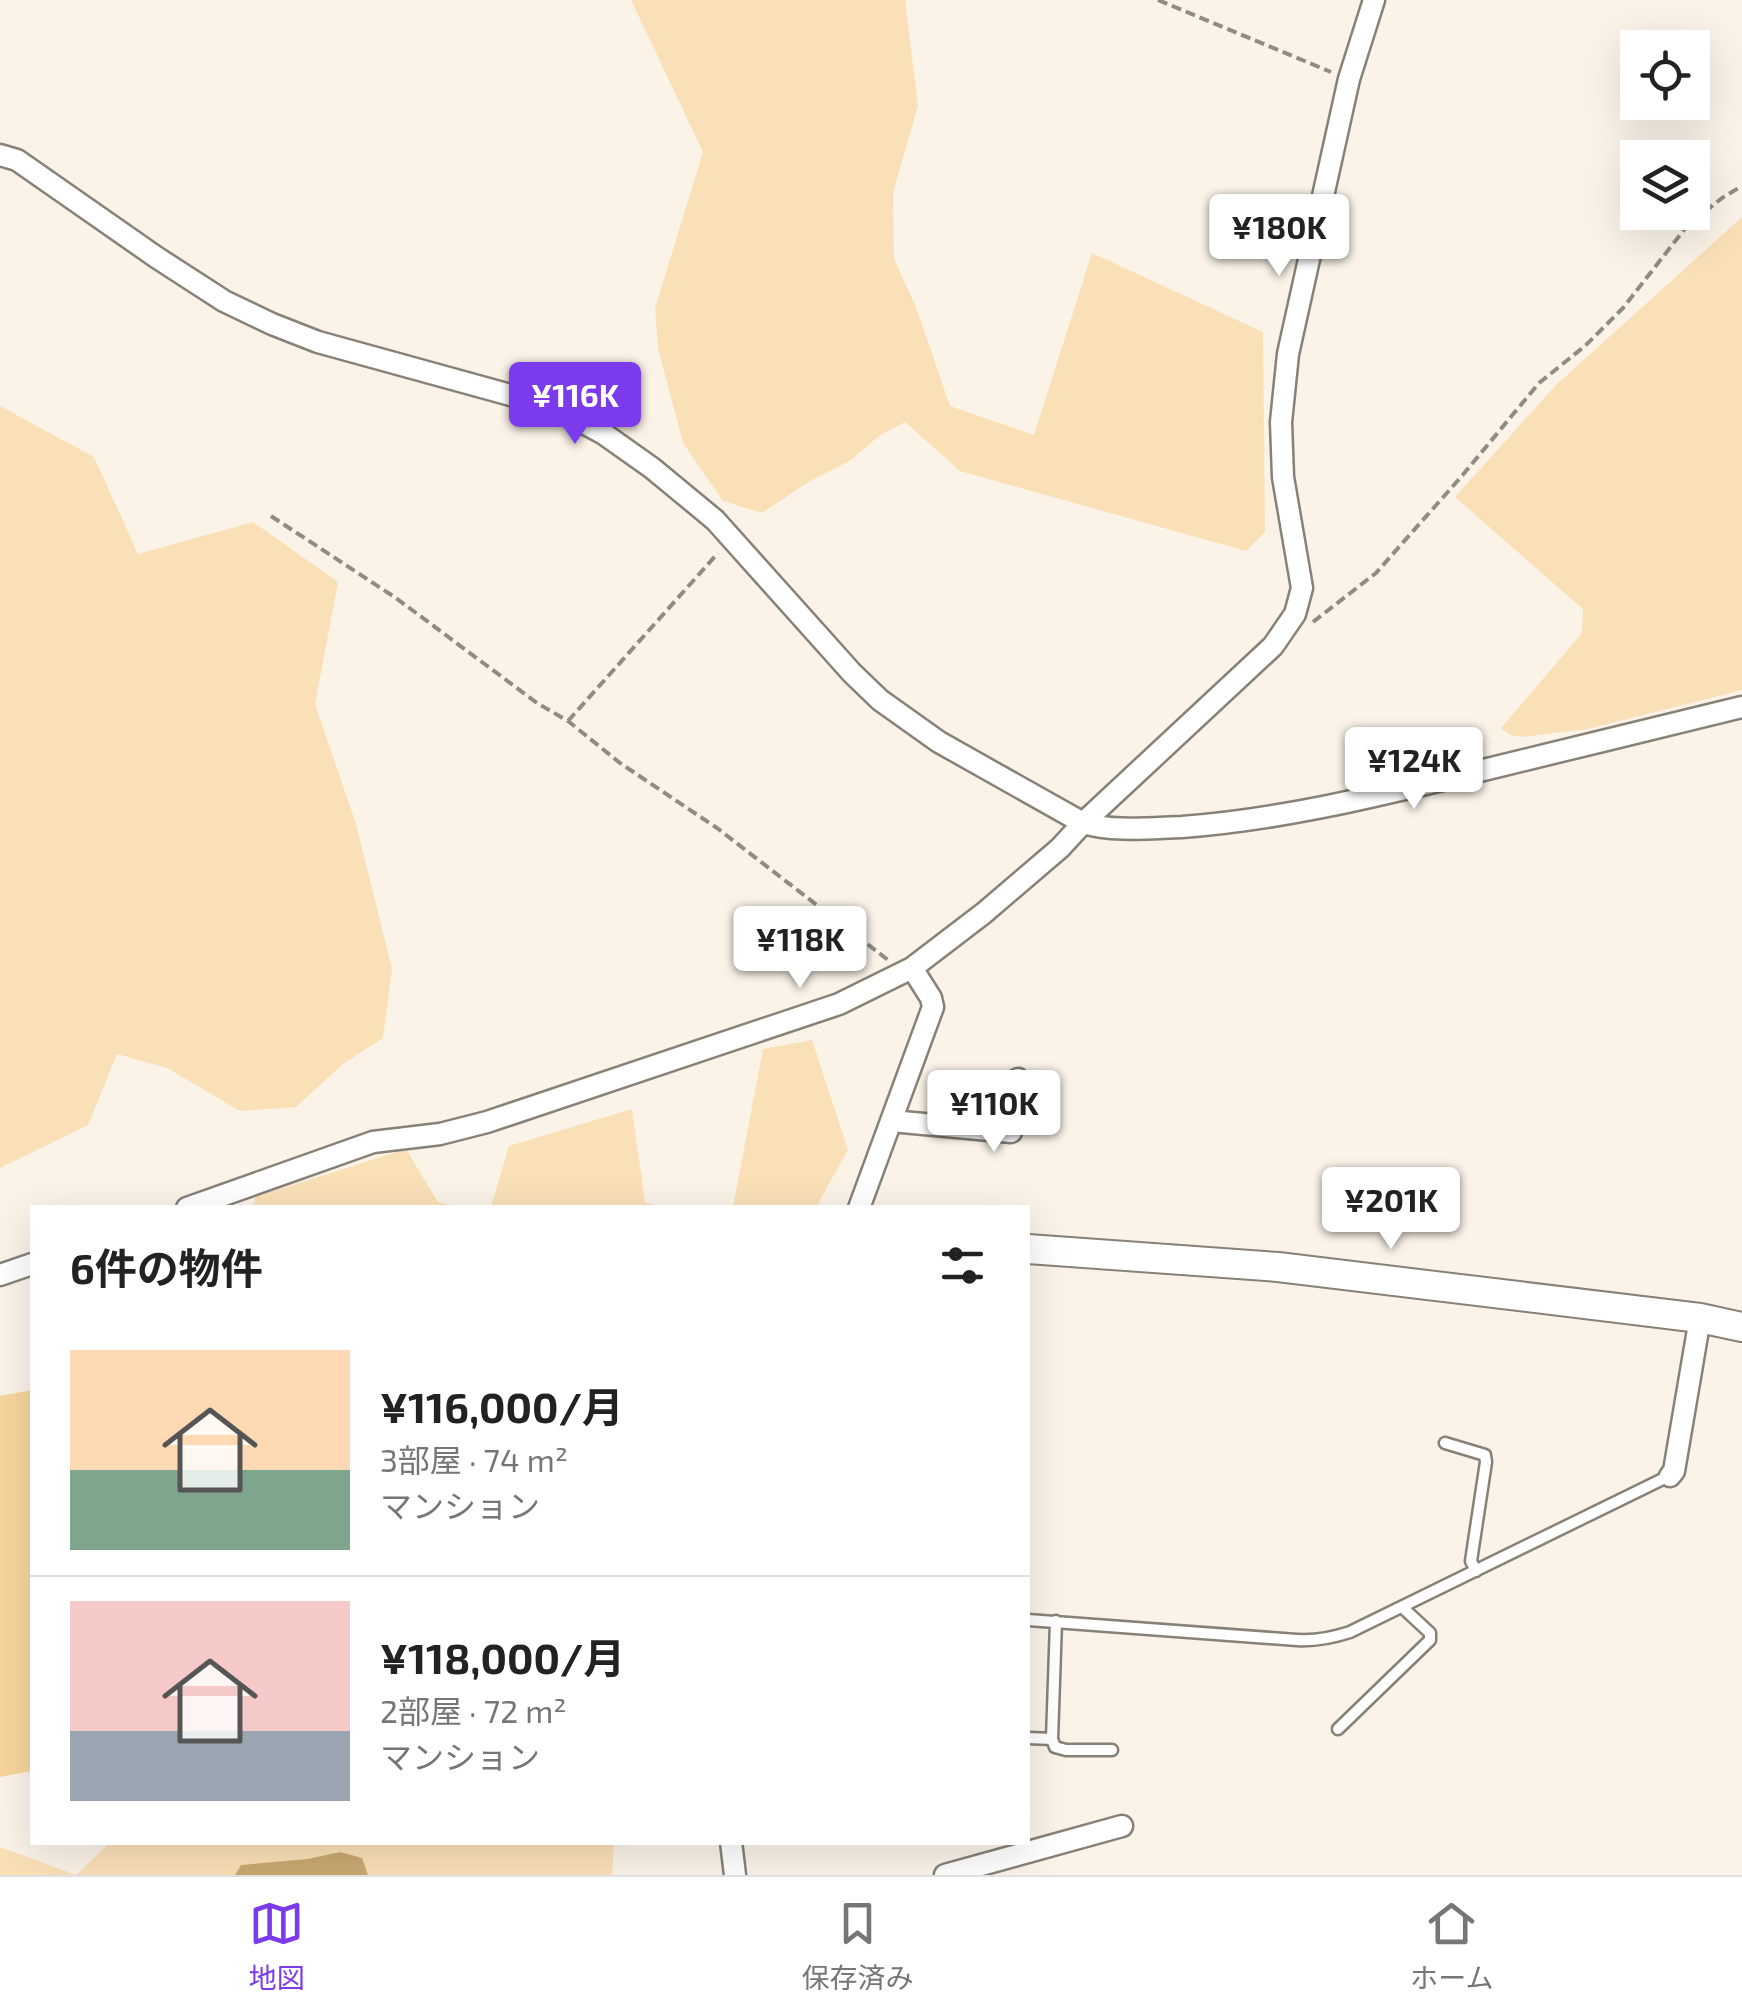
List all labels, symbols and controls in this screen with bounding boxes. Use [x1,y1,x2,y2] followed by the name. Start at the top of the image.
[1620,30,1710,230] map controls
[1620,30,1710,120] button: locate
[1620,140,1710,230] button: layers
[1209,194,1349,279] pin: ¥180K
[1231,207,1327,245] text: ¥180K
[505,362,645,447] pin: ¥116K
[531,375,619,413] text: ¥116K
[1344,727,1484,812] pin: ¥124K
[1367,740,1461,778] text: ¥124K
[730,906,870,991] pin: ¥118K
[755,919,845,957] text: ¥118K
[924,1070,1064,1155] pin: ¥110K
[949,1083,1039,1121] text: ¥110K
[1321,1167,1461,1252] pin: ¥201K
[1344,1180,1438,1218] text: ¥201K
[935,1238,990,1293] icon: filters
[70,1242,263,1292] text: 6件の物件
[380,1381,624,1431] text: ¥116,000/月
[150,1390,270,1510] icon: home
[380,1440,568,1478] text: 3部屋 · 74 m²
[380,1486,540,1524] text: マンション
[380,1632,625,1682] text: ¥118,000/月
[150,1641,270,1761] icon: home
[380,1691,567,1729] text: 2部屋 · 72 m²
[380,1737,540,1775] text: マンション
[248,1896,304,1996] tab: 地図
[801,1896,913,1996] tab: 保存済み
[1410,1896,1494,1996] tab: ホーム

